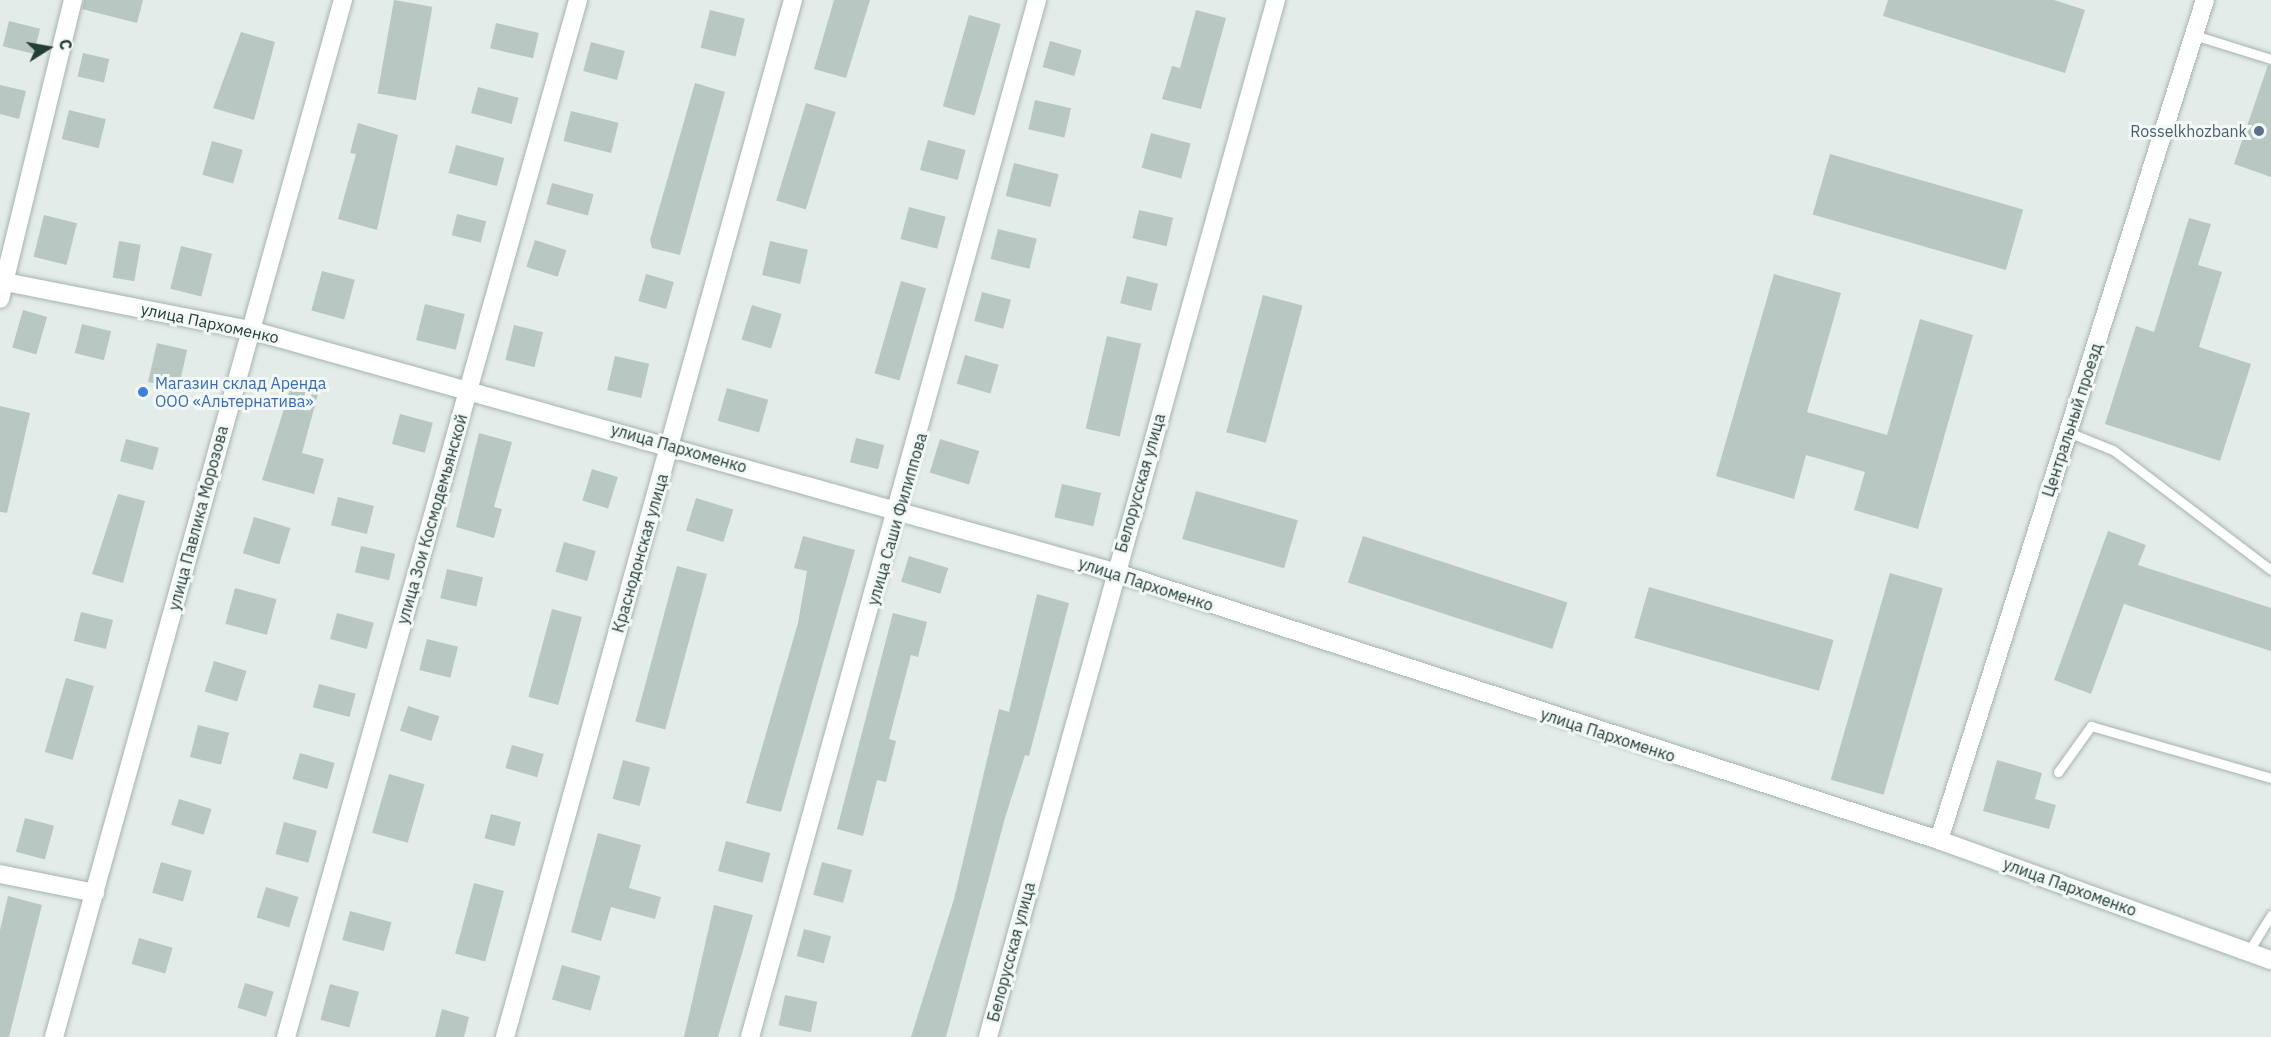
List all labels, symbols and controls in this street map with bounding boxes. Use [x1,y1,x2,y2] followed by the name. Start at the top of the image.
[18,18,78,78] north arrow
[55,38,76,52] text: С
[2130,121,2247,141] place label: Rosselkhozbank
[2252,124,2266,138] marker: Rosselkhozbank
[139,299,281,347] street label: улица Пархоменко
[2038,341,2106,499] street label: Центральный проезд
[155,373,326,411] place label: Магазин склад Аренда ООО «Альтернатива»
[136,385,150,399] marker: Магазин склад Аренда ООО «Альтернатива»
[1111,411,1169,555] street label: Белорусская улица
[393,412,471,626] street label: улица Зои Космодемьянской
[609,419,749,477] street label: улица Пархоменко
[164,424,232,612] street label: улица Павлика Морозова
[863,431,931,607] street label: улица Саши Филиппова
[608,471,672,635] street label: Краснодонская улица
[1076,553,1216,615] street label: улица Пархоменко
[1538,704,1678,766] street label: улица Пархоменко
[2001,854,2139,920] street label: улица Пархоменко
[983,880,1039,1024] street label: Белорусская улица

